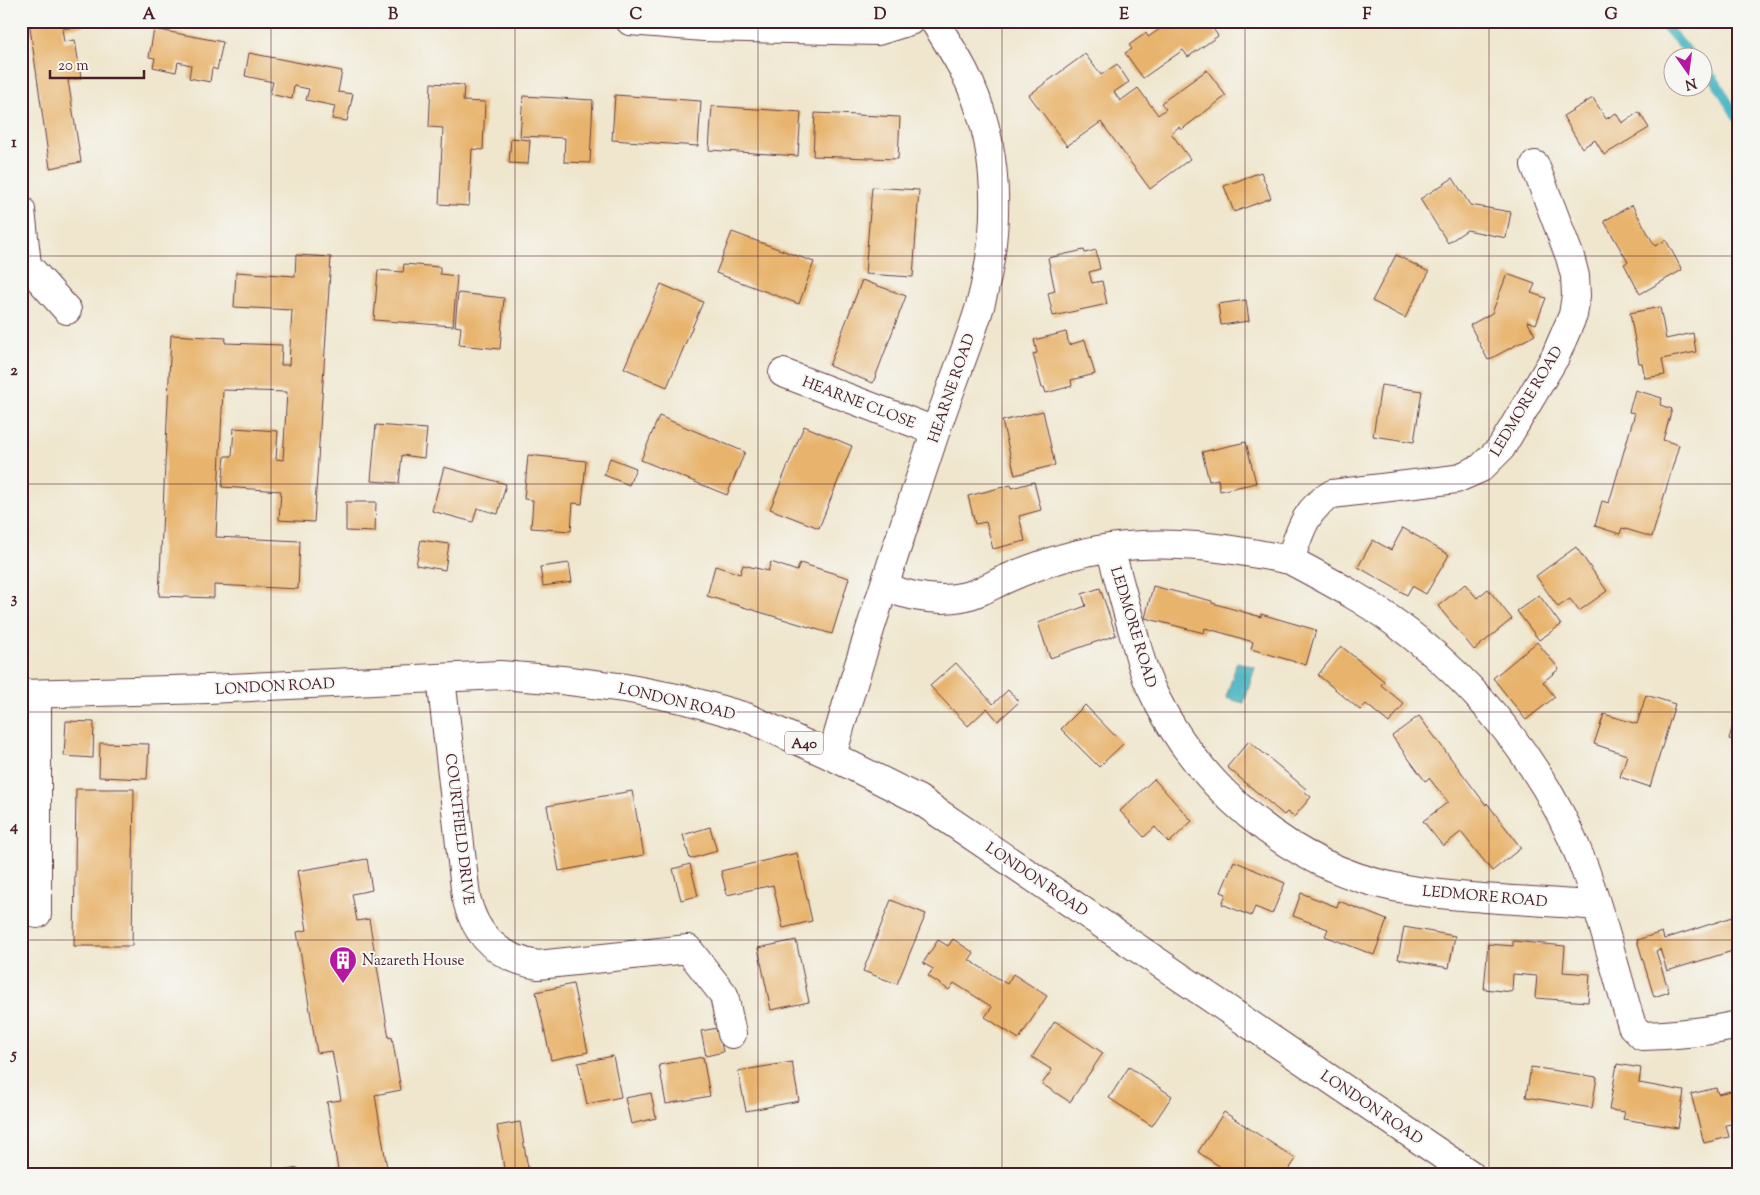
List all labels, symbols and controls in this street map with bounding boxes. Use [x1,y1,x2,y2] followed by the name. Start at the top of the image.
[143,4,156,27] text: A
[388,4,398,27] text: B
[630,4,643,27] text: C
[874,4,887,27] text: D
[1119,4,1129,27] text: E
[1363,4,1372,27] text: F
[1604,4,1618,27] text: G
[50,48,144,80] scale bar
[1662,48,1712,98] north arrow
[58,56,89,77] text: 20 m
[1683,72,1699,94] text: N
[11,132,17,155] text: 1
[924,331,981,446] street label: HEARNE ROAD
[1486,342,1569,461] street label: LEDMORE ROAD
[10,360,18,383] text: 2
[799,372,918,435] street label: HEARNE CLOSE
[1104,564,1161,691] street label: LEDMORE ROAD
[11,588,18,611] text: 3
[215,674,335,701] street label: LONDON ROAD
[616,679,737,726] street label: LONDON ROAD
[785,731,823,754] road number: A40
[439,752,478,906] street label: COURTFIELD DRIVE
[9,816,18,839] text: 4
[981,838,1092,922] street label: LONDON ROAD
[1421,882,1548,913] street label: LEDMORE ROAD
[328,945,358,984] building icon: Nazareth House
[362,951,464,972] place label: Nazareth House
[9,1044,17,1067] text: 5
[1316,1066,1427,1150] street label: LONDON ROAD

